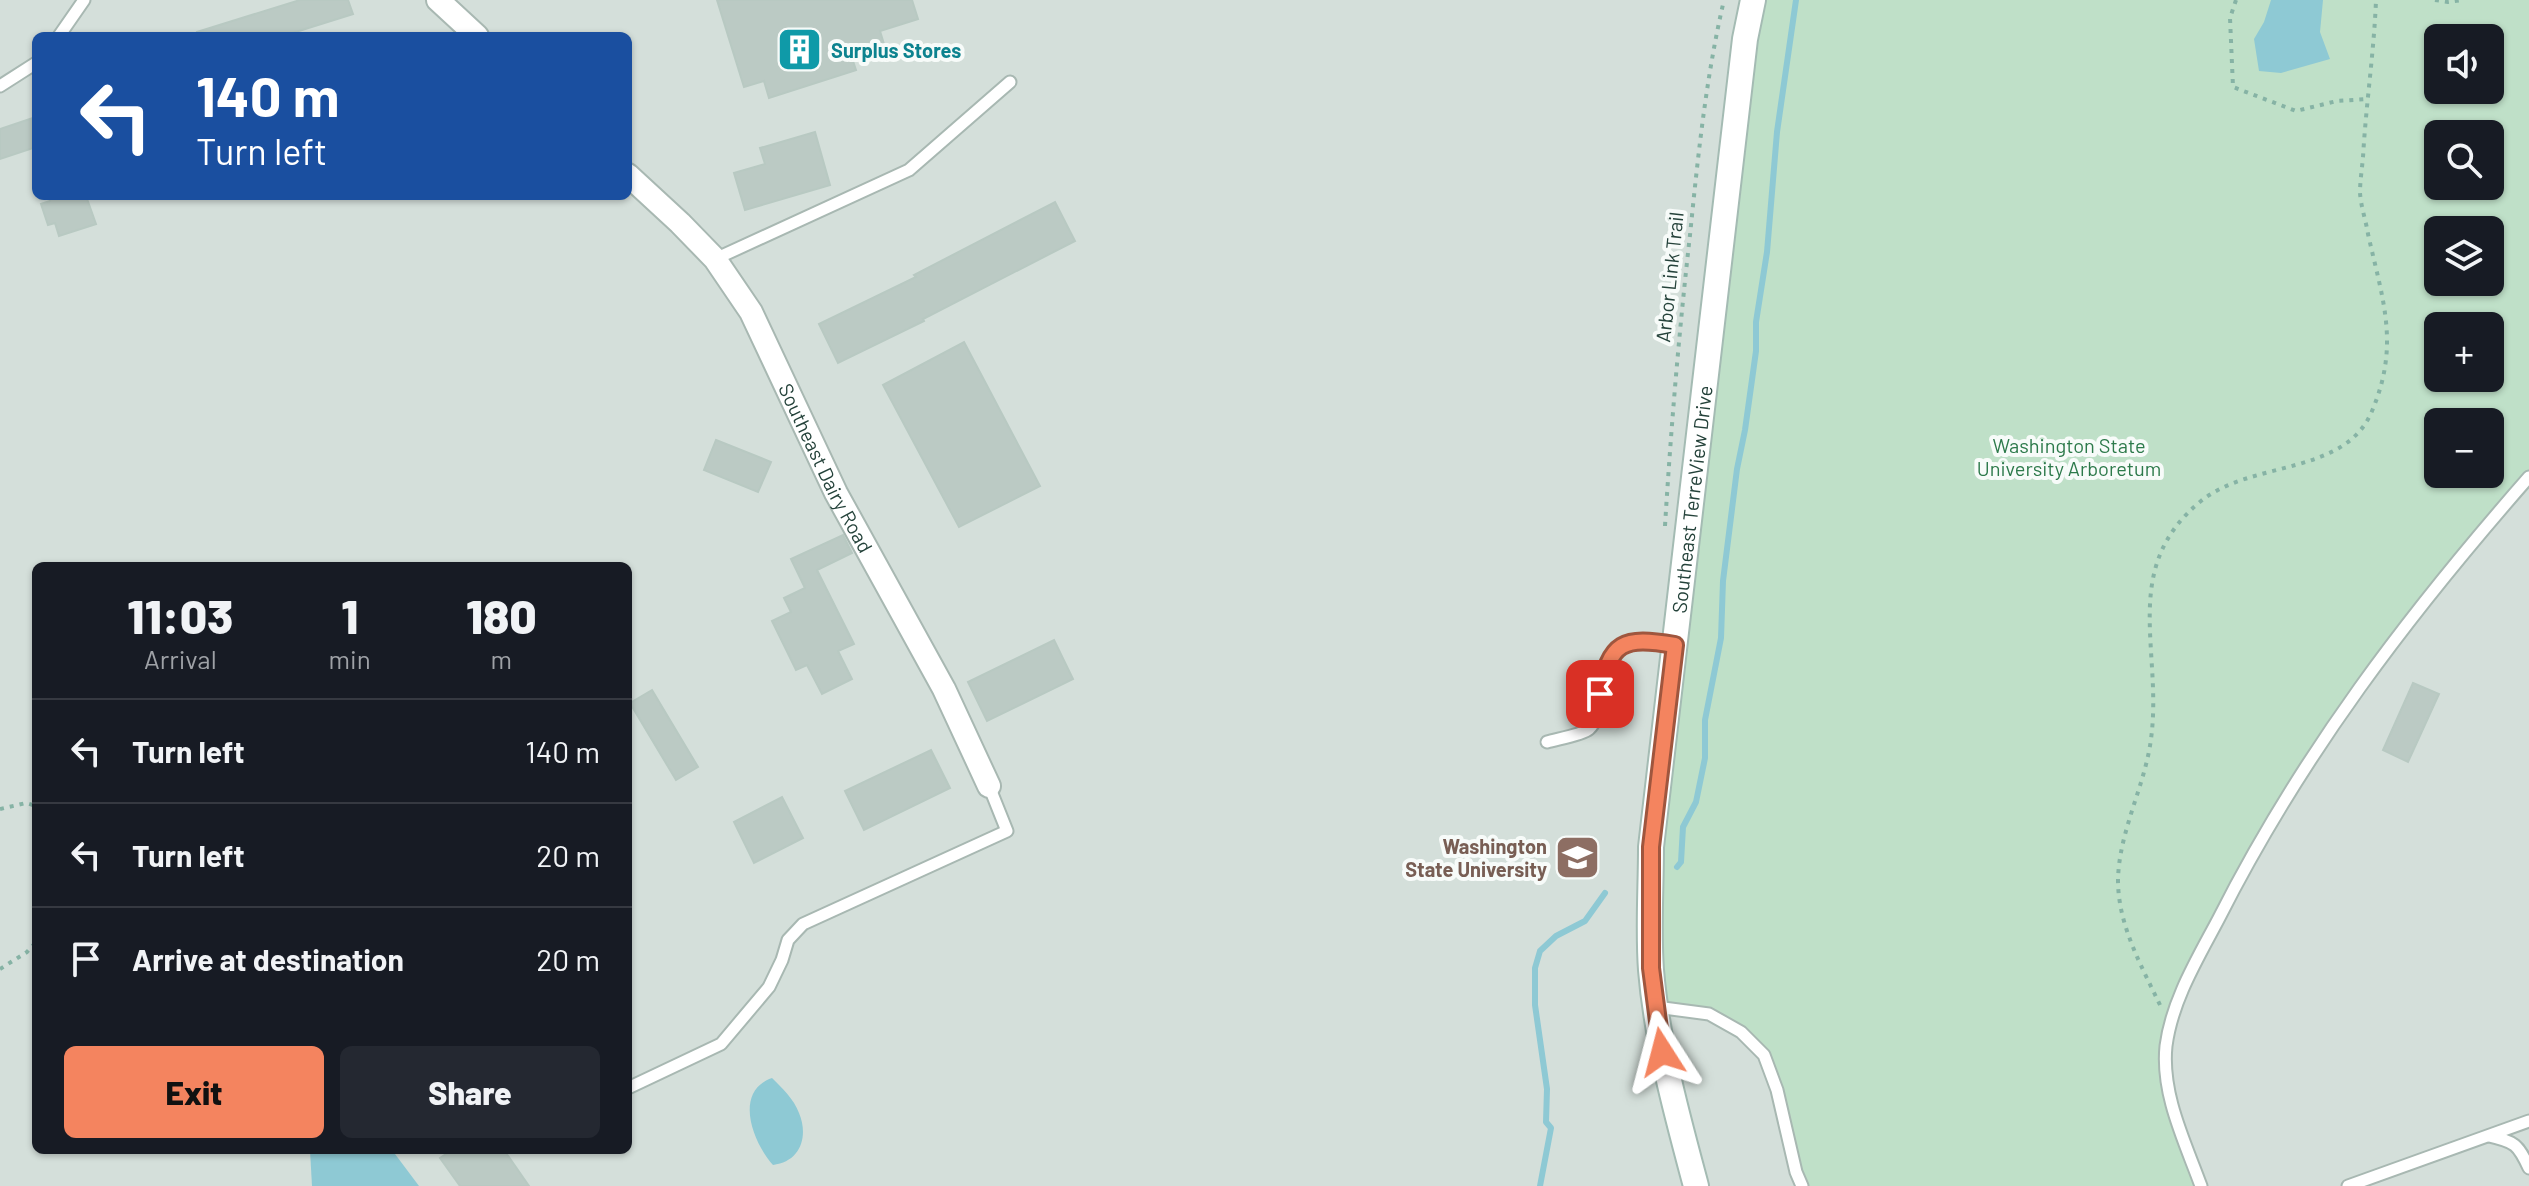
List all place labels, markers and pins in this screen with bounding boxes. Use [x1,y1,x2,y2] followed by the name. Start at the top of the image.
[776,26,824,74] building icon: Surplus Stores
[831,38,961,62] place label: Surplus Stores
[1566,660,1634,728] pin
[1405,834,1547,881] place label: Washington State University
[1554,834,1602,882] school or university icon: Washington State University

